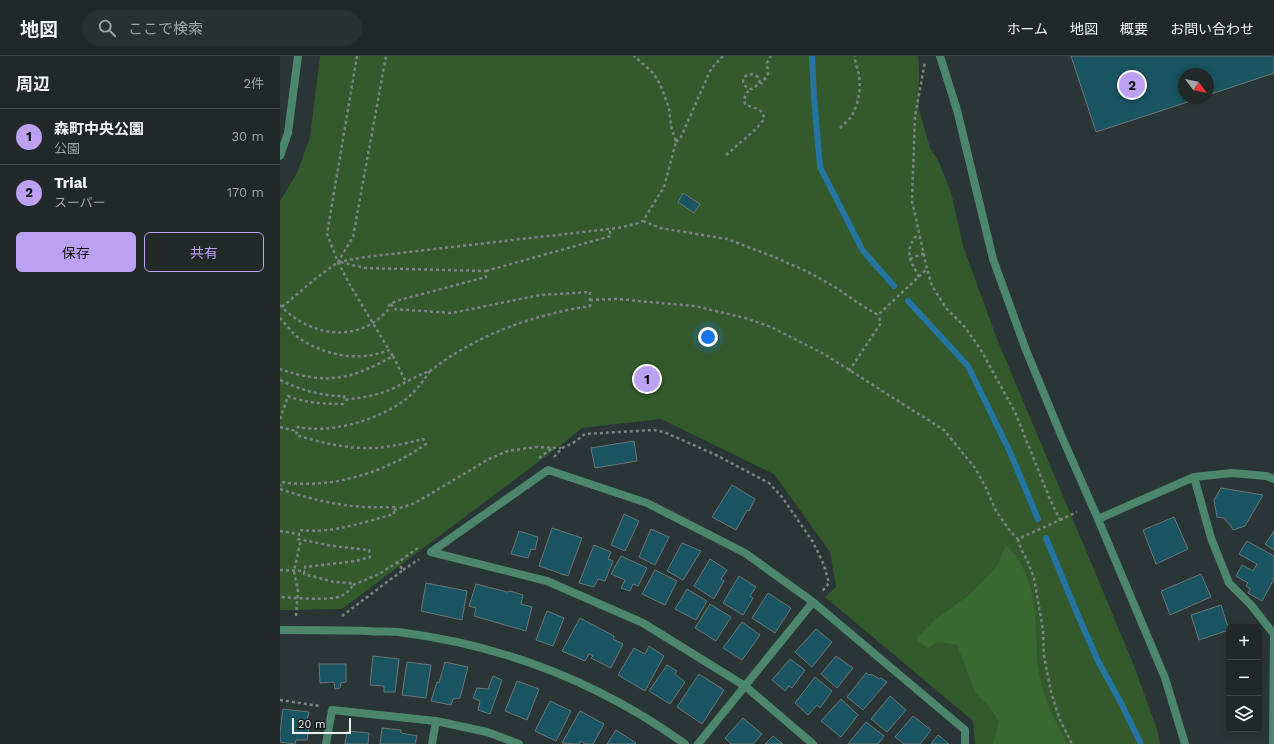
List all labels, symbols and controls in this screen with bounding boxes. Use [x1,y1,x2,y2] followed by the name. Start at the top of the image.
[82,10,362,46] search box
[96,17,118,39] icon: search
[20,18,58,41] text: 地図
[128,20,203,38] text: ここで検索
[1006,21,1048,37] text: ホーム
[1070,21,1098,37] text: 地図
[1120,21,1148,37] text: 概要
[1170,21,1254,37] text: お問い合わせ
[1178,68,1214,104] north arrow
[1119,70,1145,100] pin: 2
[16,74,50,94] text: 周辺
[243,76,264,91] text: 2件
[54,120,144,138] text: 森町中央公園
[26,129,32,144] text: 1
[232,129,264,144] text: 30 m
[54,141,80,156] text: 公園
[54,174,87,192] text: Trial
[25,185,33,200] text: 2
[227,185,264,200] text: 170 m
[54,195,106,210] text: スーパー
[16,232,136,272] button: 保存
[144,232,264,272] button: 共有
[698,327,718,347] your location
[634,364,660,394] pin: 1
[1226,624,1262,732] map controls
[1226,624,1262,660] button: +
[1226,660,1262,696] button: −
[1226,696,1262,732] button: layers
[292,716,351,735] scale bar
[298,718,326,731] text: 20 m

